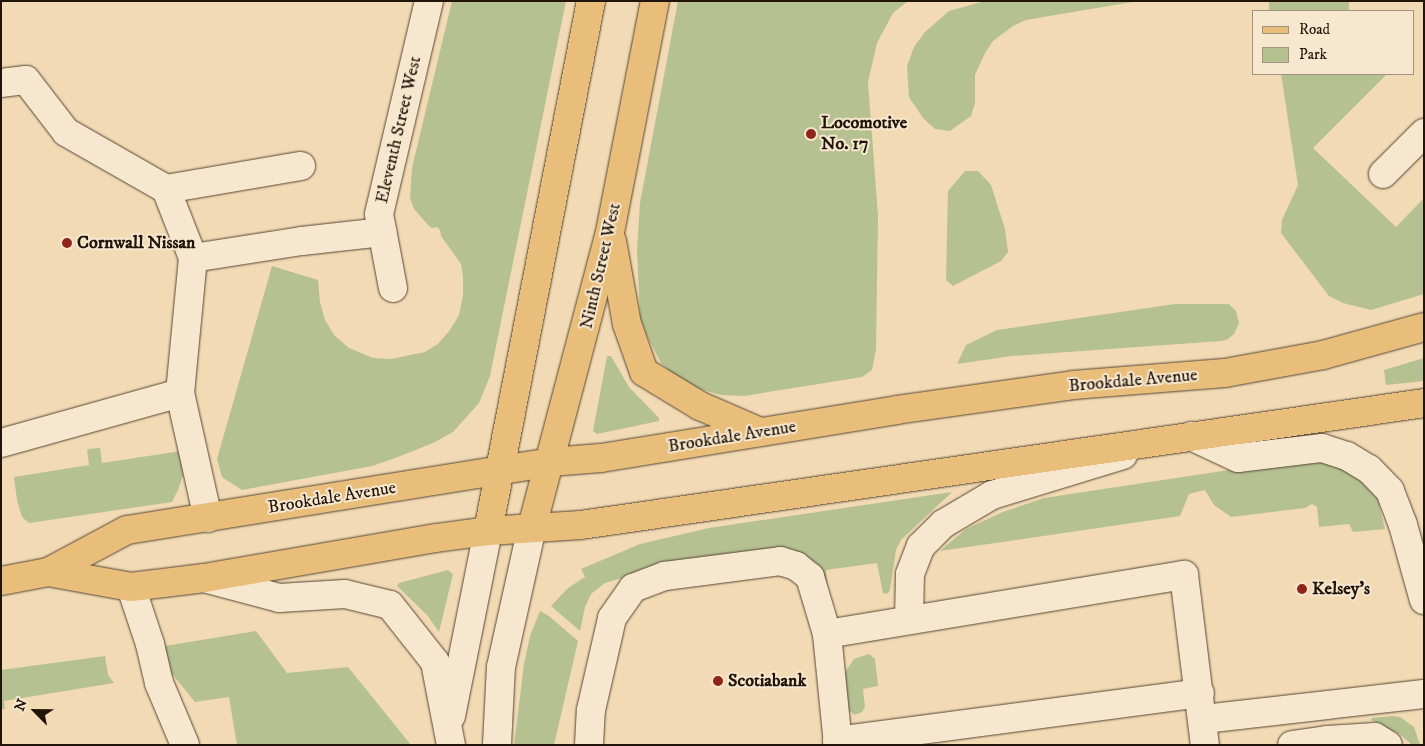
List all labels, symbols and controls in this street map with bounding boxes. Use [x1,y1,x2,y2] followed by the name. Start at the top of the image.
[1252,10,1415,75] legend
[1299,20,1330,39] text: Road
[1299,45,1327,64] text: Park
[372,54,426,206] street label: Eleventh Street West
[821,113,907,156] place label: Locomotive No. 17
[805,128,817,140] marker: Locomotive No. 17
[576,201,626,331] street label: Ninth Street West
[77,232,196,254] place label: Cornwall Nissan
[61,237,73,249] marker: Cornwall Nissan
[1068,365,1198,397] street label: Brookdale Avenue
[666,416,798,458] street label: Brookdale Avenue
[266,477,398,519] street label: Brookdale Avenue
[1312,578,1370,600] place label: Kelsey's
[1296,583,1308,595] marker: Kelsey's
[728,670,806,692] place label: Scotiabank
[712,675,724,687] marker: Scotiabank
[10,686,60,736] north arrow
[11,696,32,714] text: N

